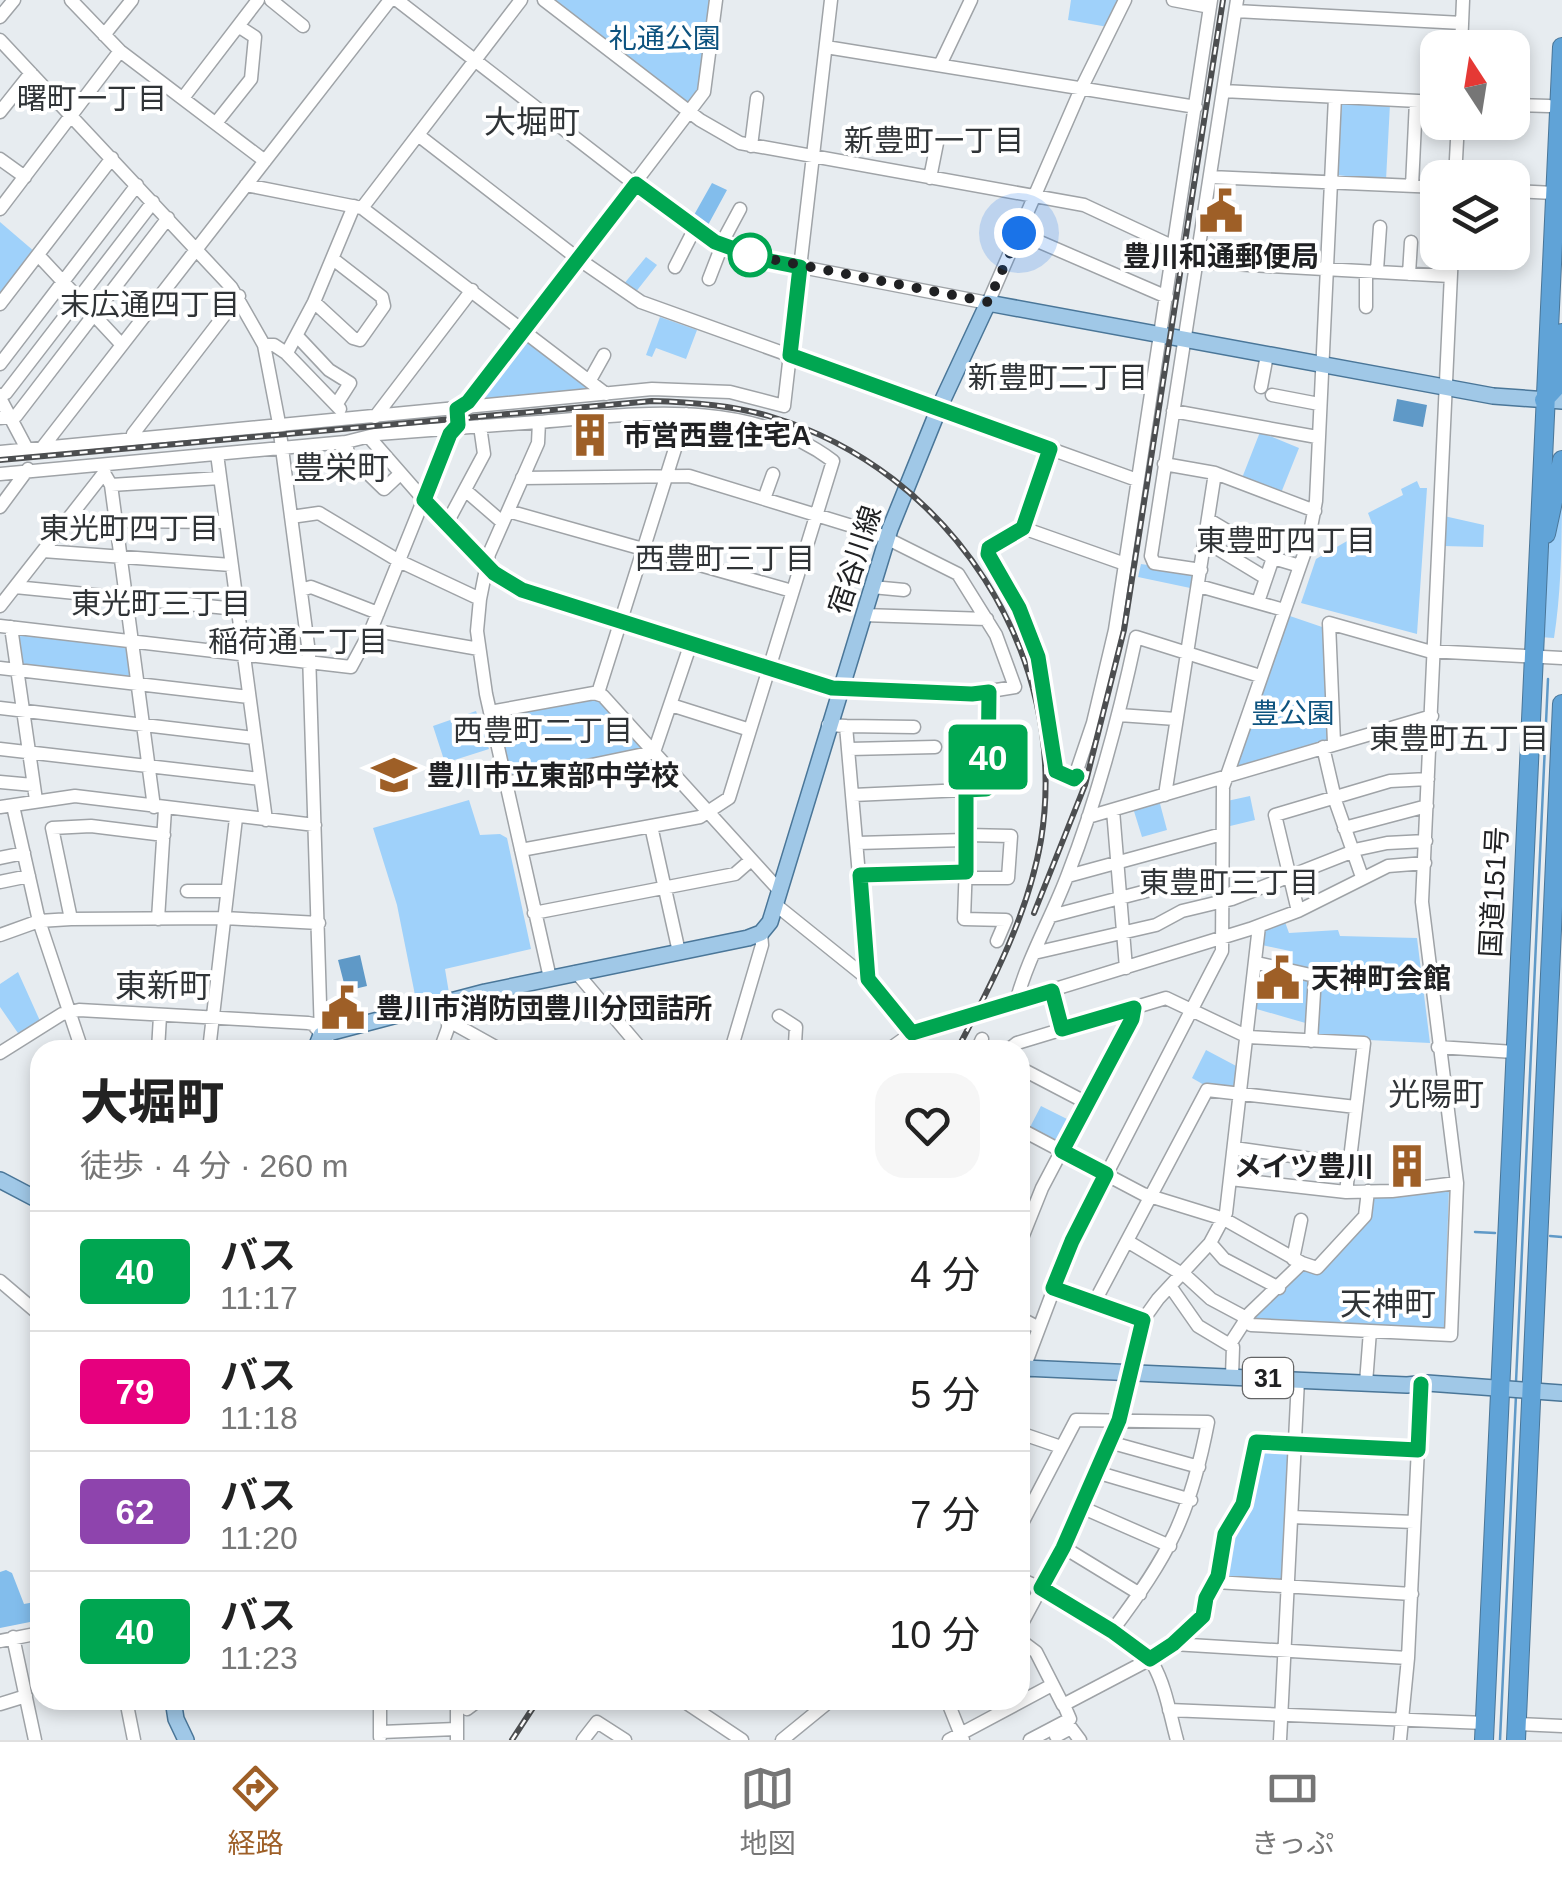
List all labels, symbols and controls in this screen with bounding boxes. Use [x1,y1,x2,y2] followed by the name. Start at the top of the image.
[609,23,721,54] park label: 礼通公園
[1420,30,1530,140] north arrow
[1420,30,1530,270] map controls
[17,82,167,115] district label: 曙町一丁目
[484,104,580,140] district label: 大堀町
[844,124,1024,157] district label: 新豊町一丁目
[1420,160,1530,270] button: layers
[1197,187,1245,235] public building icon: 豊川和通郵便局
[994,208,1044,258] your location
[729,234,771,276] unlabelled marker
[1123,241,1319,272] place label: 豊川和通郵便局
[60,288,240,321] district label: 末広通四丁目
[968,361,1148,394] district label: 新豊町二丁目
[566,411,614,459] building icon: 市営西豊住宅A
[623,420,811,451] place label: 市営西豊住宅A
[293,450,389,486] district label: 豊栄町
[823,502,887,618] street label: 宿谷川線
[39,512,219,545] district label: 東光町四丁目
[1196,524,1376,557] district label: 東豊町四丁目
[635,542,815,575] district label: 西豊町三丁目
[71,587,251,620] district label: 東光町三丁目
[208,625,388,658] district label: 稲荷通二丁目
[1251,698,1335,729] park label: 豊公園
[453,714,633,747] district label: 西豊町二丁目
[1369,722,1549,755] district label: 東豊町五丁目
[943,724,1033,790] line badge: 40
[969,738,1007,777] text: 40
[370,751,418,799] school or university icon: 豊川市立東部中学校
[427,760,679,791] place label: 豊川市立東部中学校
[1475,826,1513,958] street label: 国道151号
[1139,866,1319,899] district label: 東豊町三丁目
[1254,954,1302,1002] public building icon: 天神町会館
[1311,963,1451,994] place label: 天神町会館
[115,968,211,1004] district label: 東新町
[319,984,367,1032] public building icon: 豊川市消防団豊川分団詰所
[376,993,712,1024] place label: 豊川市消防団豊川分団詰所
[875,1073,980,1178] button: heart
[80,1076,224,1129] text: 大堀町
[1388,1076,1484,1112] district label: 光陽町
[1383,1142,1431,1190] building icon: メイツ豊川
[80,1148,349,1184] text: 徒歩 · 4 分 · 260 m
[1234,1151,1374,1182] place label: メイツ豊川
[220,1235,296,1277] text: バス
[116,1252,154,1291] text: 40
[910,1254,980,1296] text: 4 分
[220,1280,298,1316] text: 11:17
[1340,1286,1436,1322] district label: 天神町
[220,1355,296,1397] text: バス
[1243,1358,1293,1398] road number: 31
[116,1372,154,1411] text: 79
[910,1374,980,1416] text: 5 分
[220,1400,298,1436] text: 11:18
[220,1475,296,1517] text: バス
[116,1492,154,1531] text: 62
[910,1494,980,1536] text: 7 分
[220,1520,298,1556] text: 11:20
[220,1595,296,1637] text: バス
[116,1612,154,1651] text: 40
[889,1614,980,1656] text: 10 分
[220,1640,298,1676] text: 11:23
[228,1761,284,1861] tab: 経路
[740,1761,796,1861] tab: 地図
[1251,1761,1334,1861] tab: きっぷ

